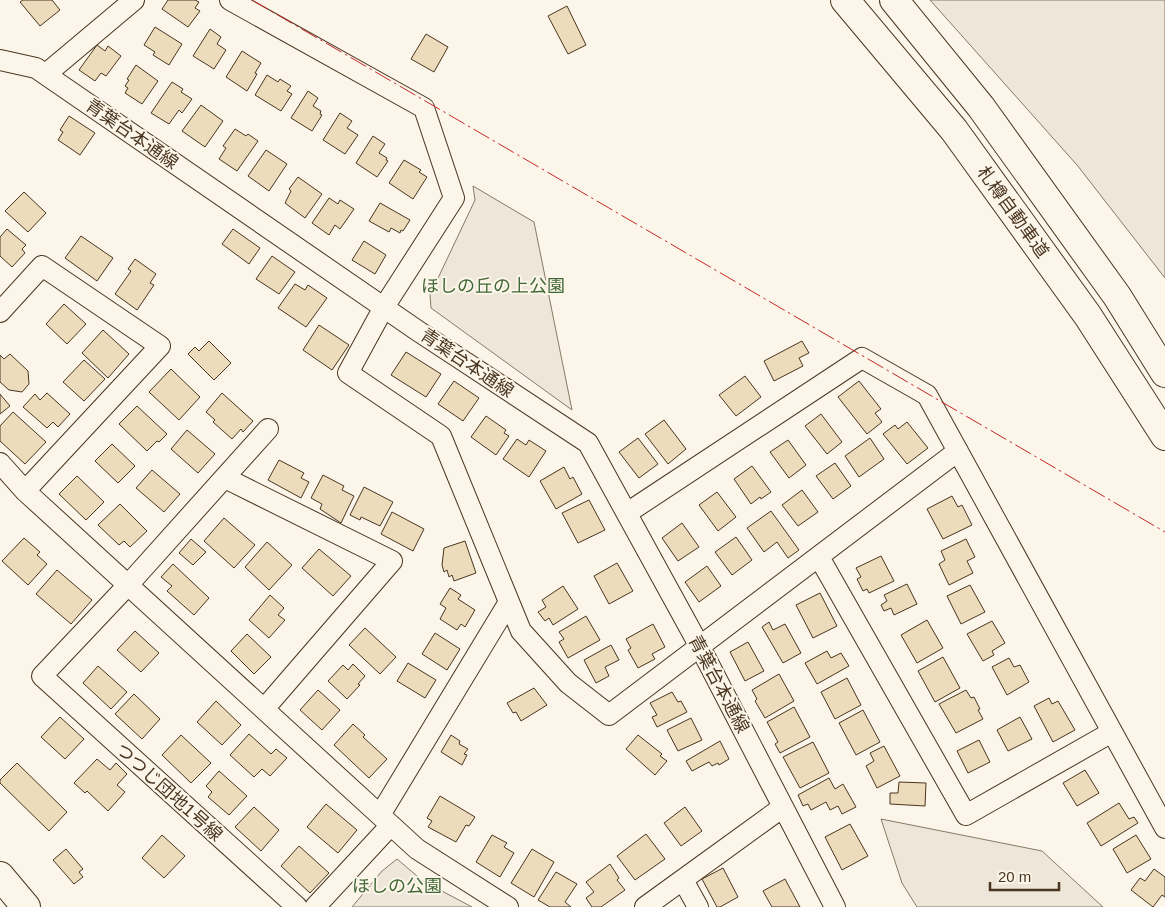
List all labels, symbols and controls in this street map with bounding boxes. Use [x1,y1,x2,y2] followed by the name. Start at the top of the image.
[82,95,182,173] street label: 青葉台本通線
[973,162,1053,262] street label: 札樽自動車道
[421,276,565,296] park label: ほしの丘の上公園
[417,325,517,401] street label: 青葉台本通線
[685,632,753,736] street label: 青葉台本通線
[112,739,226,845] street label: つつじ団地1号線
[990,860,1059,892] scale bar
[998,868,1031,885] text: 20 m
[352,876,442,896] park label: ほしの公園

